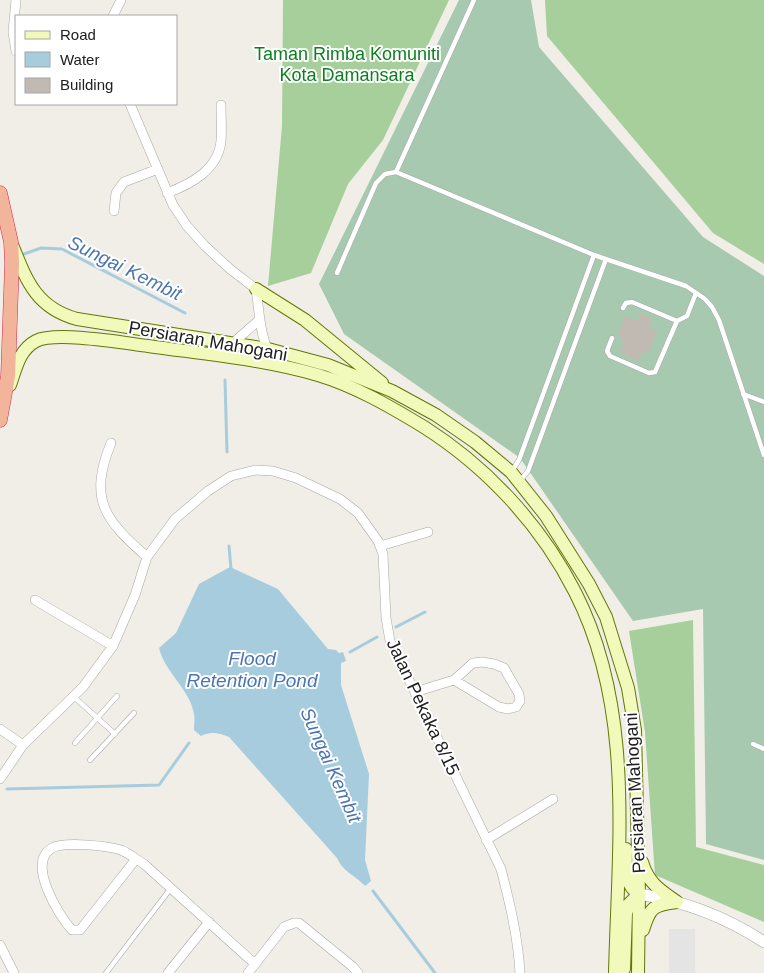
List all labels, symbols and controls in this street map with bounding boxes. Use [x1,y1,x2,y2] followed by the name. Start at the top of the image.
[15,15,178,105] legend
[60,26,96,43] text: Road
[254,44,440,85] park label: Taman Rimba Komuniti Kota Damansara
[60,51,99,68] text: Water
[60,76,113,93] text: Building
[65,231,186,305] water label: Sungai Kembit
[127,317,289,365] street label: Persiaran Mahogani
[383,636,463,778] street label: Jalan Pekaka 8/15
[187,648,319,691] water label: Flood Retention Pond
[296,704,366,826] water label: Sungai Kembit
[621,712,649,874] street label: Persiaran Mahogani

